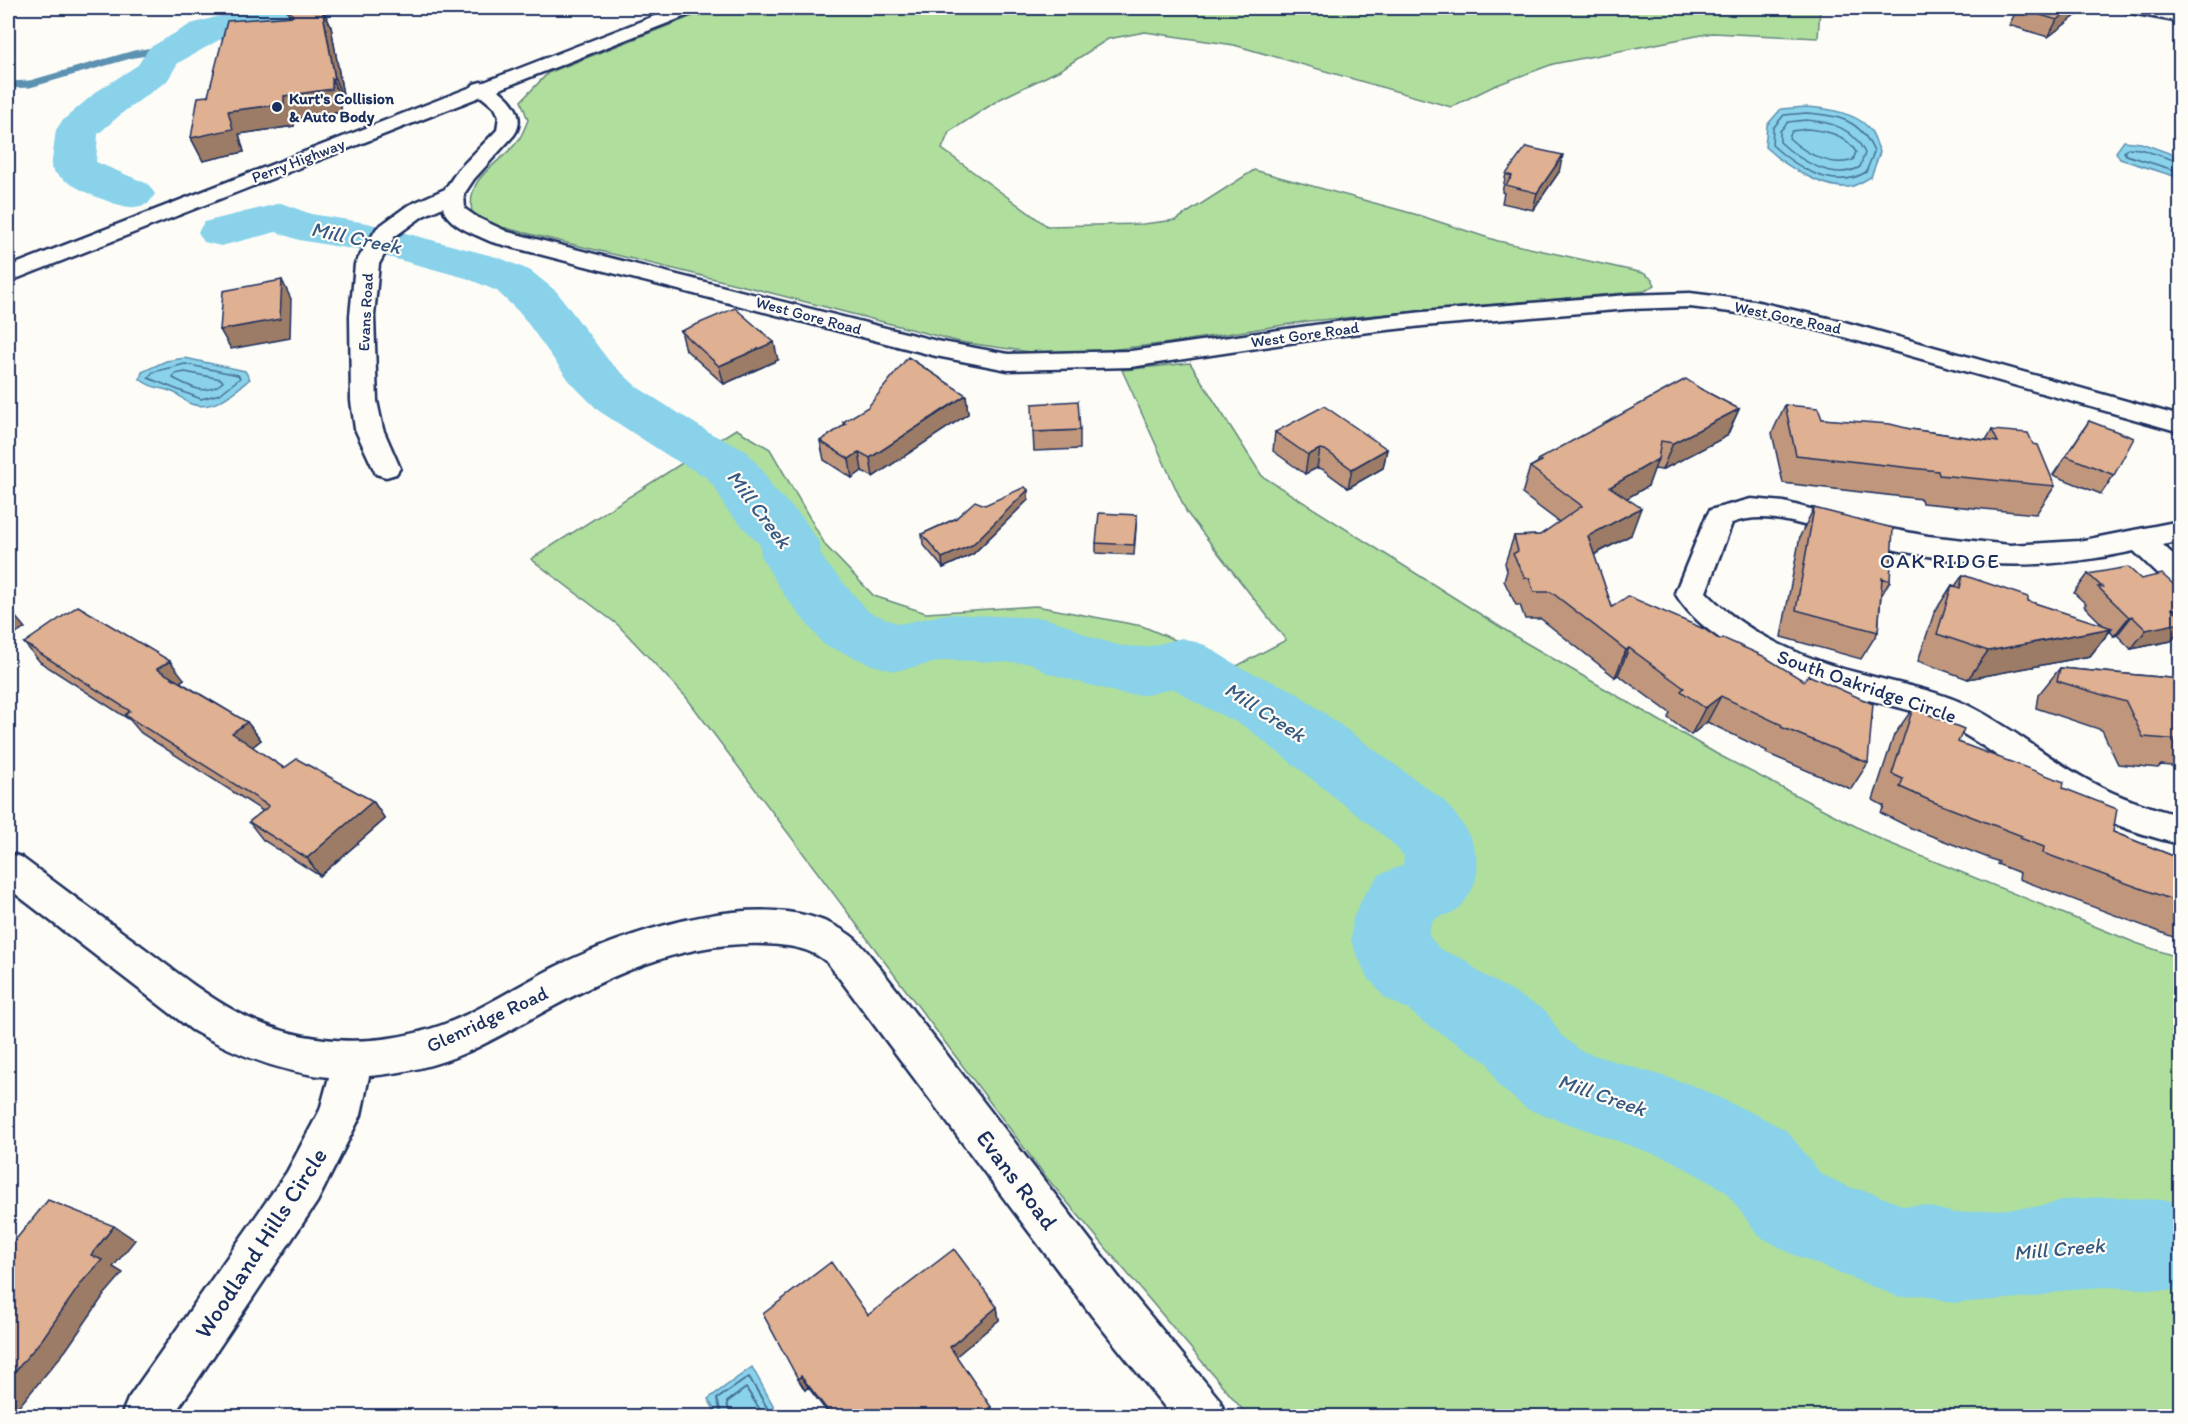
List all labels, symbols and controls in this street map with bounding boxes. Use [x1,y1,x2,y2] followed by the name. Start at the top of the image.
[289,89,395,127] place label: Kurt's Collision & Auto Body
[270,100,284,114] marker: Kurt's Collision & Auto Body
[249,134,348,187] street label: Perry Highway
[309,216,404,259] water label: Mill Creek
[354,272,377,352] street label: Evans Road
[754,292,864,339] street label: West Gore Road
[1733,297,1843,338] street label: West Gore Road
[1250,317,1361,351] street label: West Gore Road
[722,465,798,554] water label: Mill Creek
[1880,548,2000,573] district label: OAK RIDGE
[1774,644,1960,728] street label: South Oakridge Circle
[1220,676,1311,748] water label: Mill Creek
[423,980,552,1058] street label: Glenridge Road
[1555,1068,1650,1122] water label: Mill Creek
[970,1124,1064,1235] street label: Evans Road
[188,1142,333,1344] street label: Woodland Hills Circle
[2012,1232,2107,1265] water label: Mill Creek

